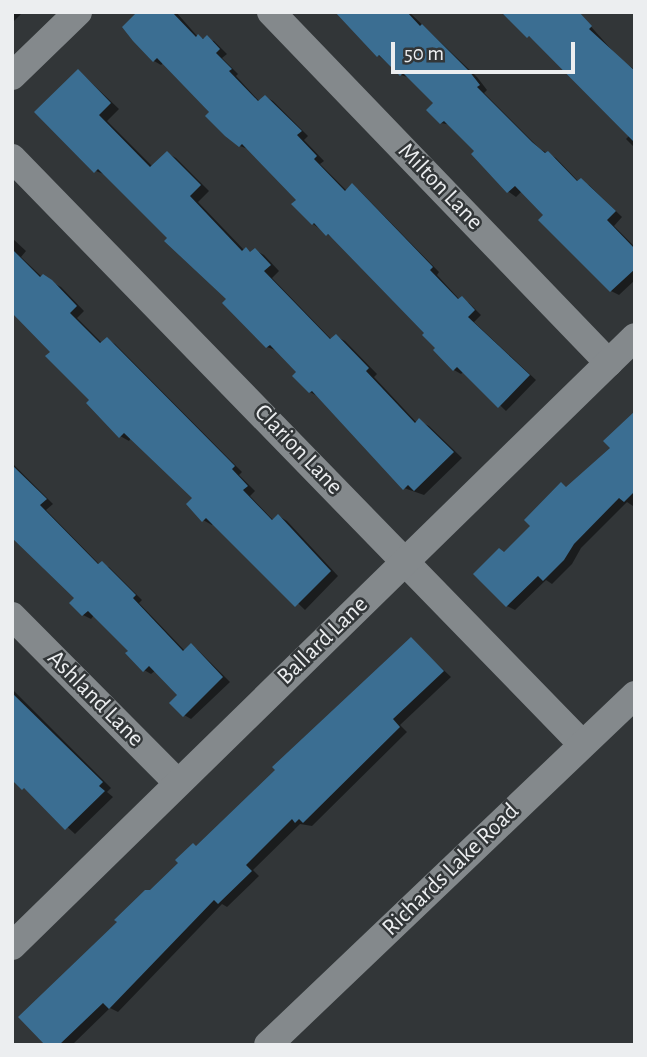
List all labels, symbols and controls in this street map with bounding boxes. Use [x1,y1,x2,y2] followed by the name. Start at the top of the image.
[395,28,579,72] scale bar
[404,43,444,64] text: 50 m
[391,137,489,237] street label: Milton Lane
[248,399,348,501] street label: Clarion Lane
[272,591,374,691] street label: Ballard Lane
[41,645,149,753] street label: Ashland Lane
[377,797,525,943] street label: Richards Lake Road

